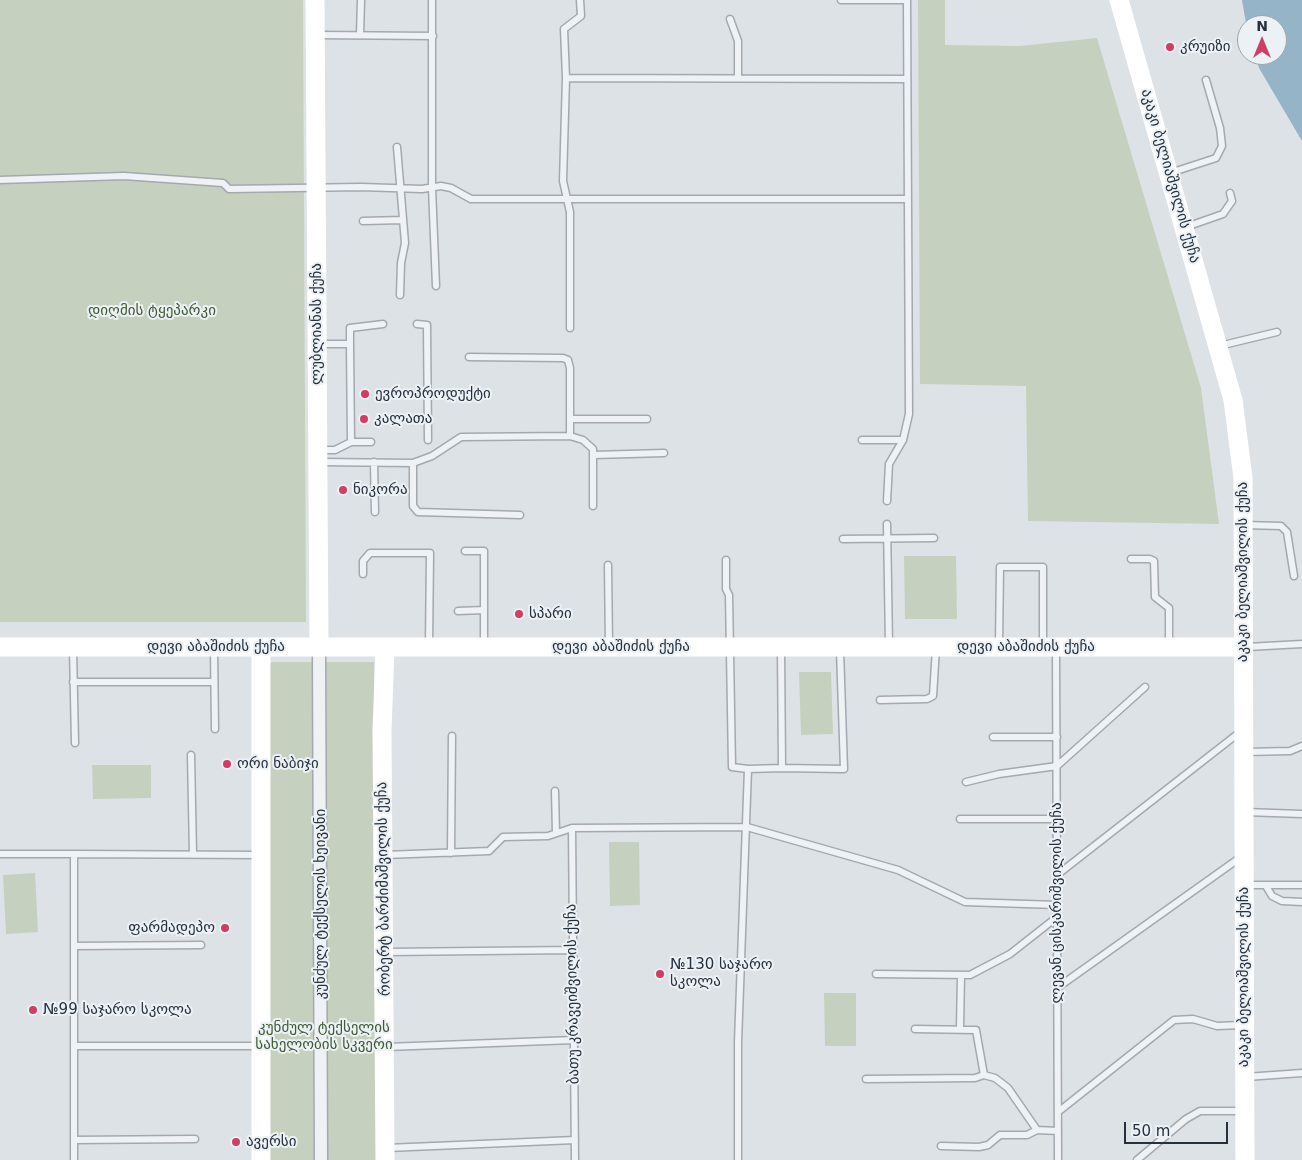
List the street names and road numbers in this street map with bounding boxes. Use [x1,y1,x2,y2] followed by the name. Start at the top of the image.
[1136,87,1204,265] street label: აკაკი ბელიაშვილის ქუჩა
[308,263,326,385] street label: ლუბლიანას ქუჩა
[1234,482,1252,662] street label: აკაკი ბელიაშვილის ქუჩა
[147,638,285,656] street label: დევი აბაშიძის ქუჩა
[552,638,690,656] street label: დევი აბაშიძის ქუჩა
[957,638,1095,656] street label: დევი აბაშიძის ქუჩა
[373,782,395,996] street label: რობერტ ბარძიმაშვილის ქუჩა
[1048,802,1066,1004] street label: ლევან ცისკარიშვილის ქუჩა
[312,809,330,999] street label: კუნძულ ტექსელის ხეივანი
[1235,887,1253,1067] street label: აკაკი ბელიაშვილის ქუჩა
[562,903,584,1085] street label: ბათუ კრავეიშვილის ქუჩა

